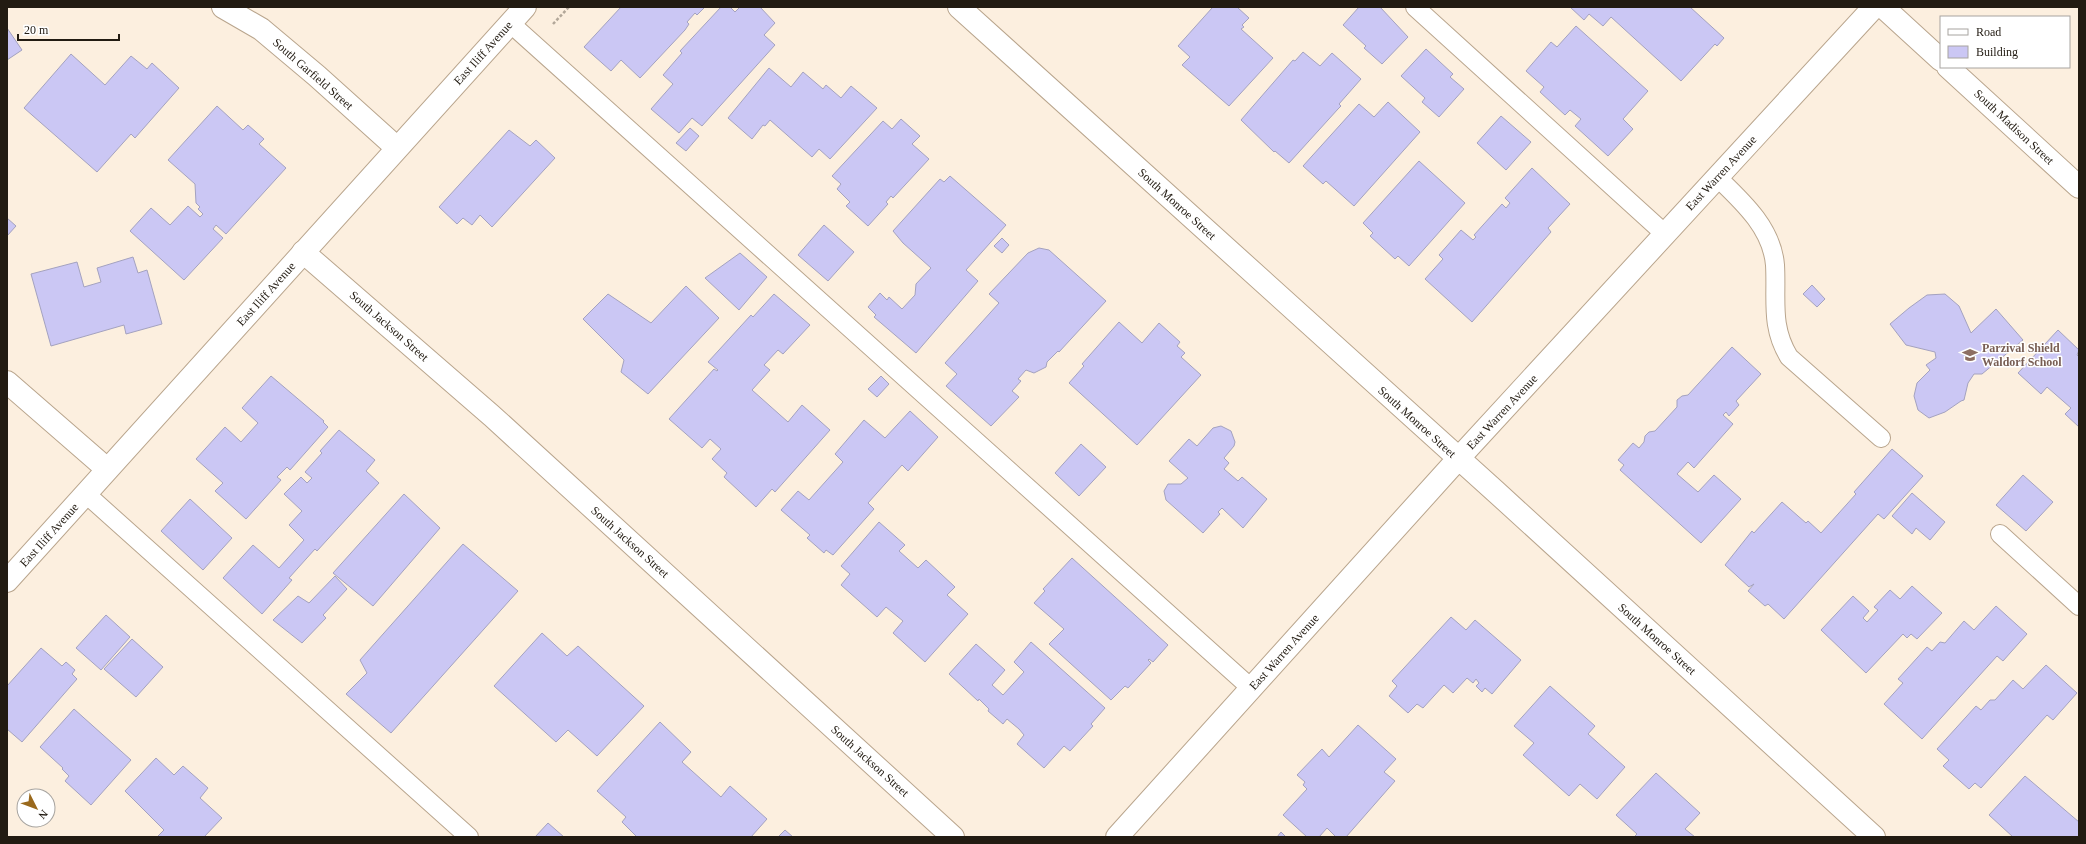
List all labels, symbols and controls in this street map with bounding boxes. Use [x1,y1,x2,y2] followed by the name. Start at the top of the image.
[18,16,119,42] scale bar
[1940,16,2070,68] legend
[451,18,515,88] street label: East Iliff Avenue
[24,23,49,37] text: 20 m
[1976,25,2001,39] text: Road
[270,35,357,113] street label: South Garfield Street
[1976,45,2018,59] text: Building
[1971,86,2057,168] street label: South Madison Street
[1683,133,1759,213] street label: East Warren Avenue
[1135,165,1219,243] street label: South Monroe Street
[234,259,298,329] street label: East Iliff Avenue
[347,288,432,365] street label: South Jackson Street
[1982,341,2062,369] place label: Parzival Shield Waldorf School
[1961,346,1979,364] school or university icon: Parzival Shield Waldorf School
[1464,372,1540,452] street label: East Warren Avenue
[1375,383,1459,461] street label: South Monroe Street
[17,500,81,570] street label: East Iliff Avenue
[588,503,672,581] street label: South Jackson Street
[1615,600,1699,678] street label: South Monroe Street
[1246,611,1322,693] street label: East Warren Avenue
[828,722,912,800] street label: South Jackson Street
[16,788,56,828] north arrow
[36,808,51,822] text: N

